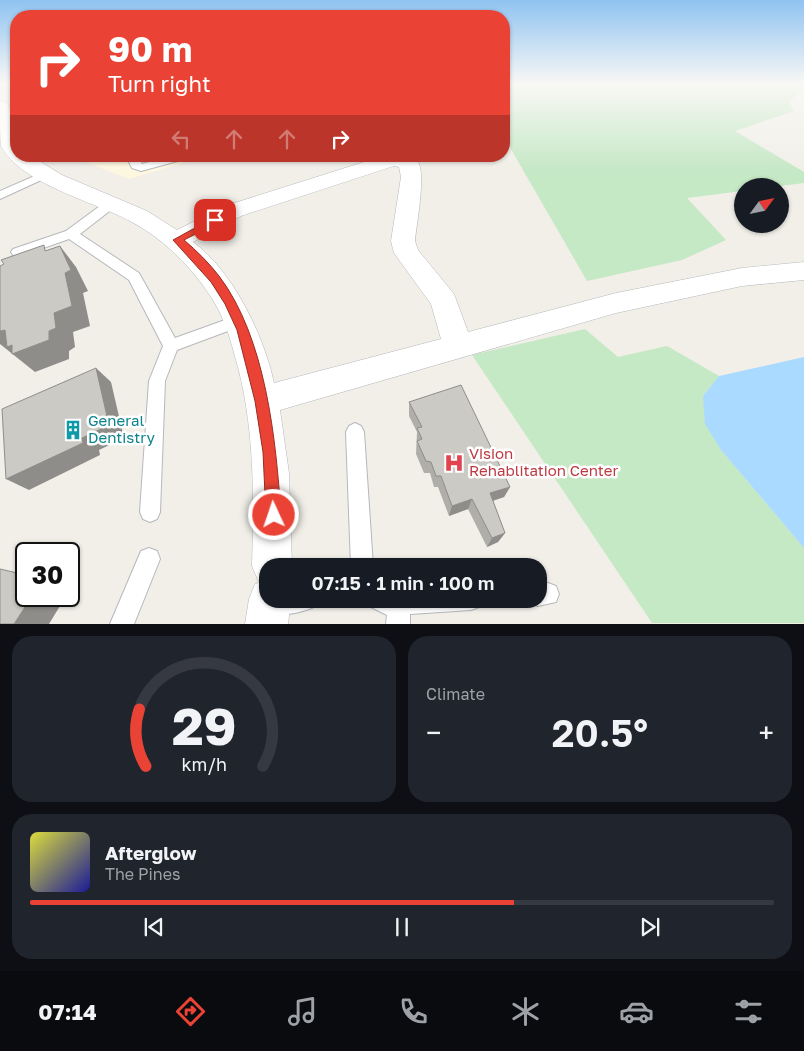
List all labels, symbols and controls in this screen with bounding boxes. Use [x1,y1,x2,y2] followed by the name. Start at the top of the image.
[108,28,192,70] text: 90 m
[25,30,90,95] icon: right
[108,70,211,97] text: Turn right
[167,125,195,153] icon: left
[220,125,248,153] icon: ahead
[273,125,301,153] icon: ahead
[326,125,354,153] icon: right
[734,178,789,232] north arrow
[734,178,789,233] map controls
[194,199,236,241] pin
[201,206,229,234] icon: arrive
[88,411,156,446] place label: General Dentistry
[62,419,84,441] building icon: General Dentistry
[469,444,618,479] place label: Vision Rehablitation Center
[443,452,465,474] hospital icon: Vision Rehablitation Center
[247,488,299,540] position arrow
[15,542,80,607] speed limit sign: 30
[312,571,494,594] text: 07:15 · 1 min · 100 m
[426,684,485,704] text: Climate
[172,694,236,756] text: 29
[552,710,648,755] text: 20.5°
[426,716,441,749] text: −
[759,716,774,749] text: +
[181,753,227,775] text: km/h
[105,841,196,864] text: Afterglow
[105,864,180,884] text: The Pines
[140,913,168,941] icon: previous
[388,913,416,941] icon: pause
[636,913,664,941] icon: next
[173,994,208,1029] icon: directions
[285,994,320,1029] icon: music
[396,994,431,1029] icon: phone
[508,994,543,1029] icon: climate
[619,994,654,1029] icon: car
[731,994,766,1029] icon: filters
[38,998,97,1025] text: 07:14

